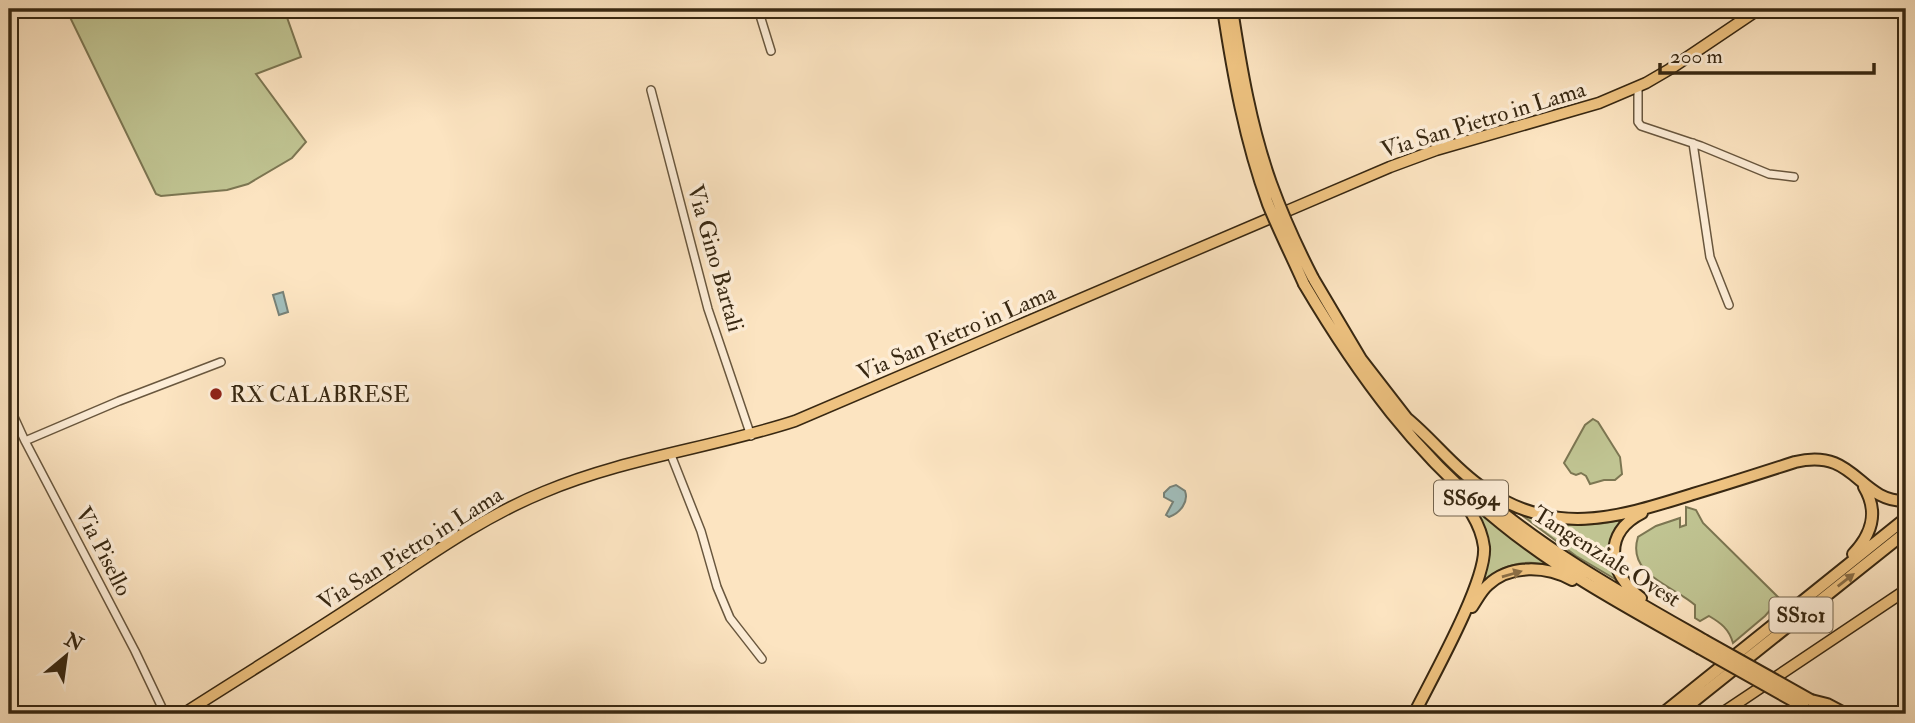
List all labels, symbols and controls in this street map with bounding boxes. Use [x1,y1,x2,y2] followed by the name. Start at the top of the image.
[1660,32,1873,76] scale bar
[1670,43,1723,70] text: 200 m
[1377,74,1590,164] street label: Via San Pietro in Lama
[681,181,750,335] street label: Via Gino Bartali
[853,277,1060,387] street label: Via San Pietro in Lama
[230,380,410,409] place label: RX CALABRESE
[208,386,224,402] marker: RX CALABRESE
[312,479,509,617] street label: Via San Pietro in Lama
[1434,480,1508,516] road number: SS694
[1527,499,1686,613] street label: Tangenziale Ovest
[69,502,138,601] street label: Via Pisello
[1502,568,1523,578] one-way arrow
[1837,573,1855,588] one-way arrow
[1770,598,1832,632] road number: SS101
[32,622,102,692] north arrow
[60,627,88,657] text: N

